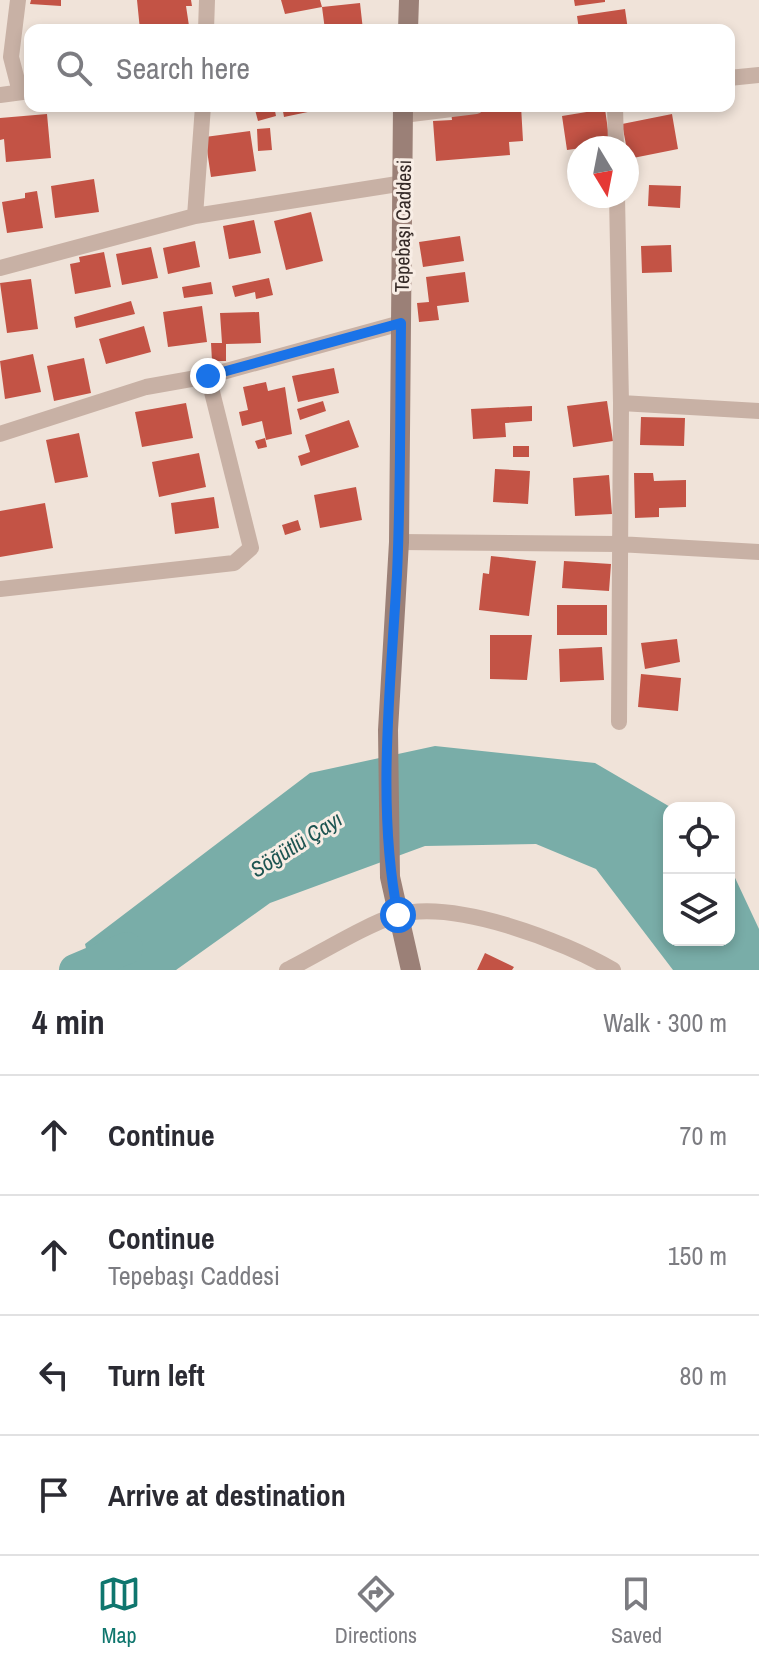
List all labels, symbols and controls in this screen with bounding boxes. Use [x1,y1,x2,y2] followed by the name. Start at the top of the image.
[24,24,735,112] search box
[52,46,96,90] icon: search
[116,48,250,88] text: Search here
[567,136,639,208] north arrow
[388,160,417,292] street label: Tepebaşı Caddesi
[190,358,226,394] route end
[663,802,735,946] map controls
[663,802,735,874] button: locate
[244,804,348,884] water label: Söğütlü Çayı
[663,874,735,946] button: layers
[380,897,416,933] route start
[32,999,105,1045] text: 4 min
[603,1005,727,1040] text: Walk · 300 m
[32,1113,76,1157] icon: ahead
[108,1115,215,1155] text: Continue
[680,1118,727,1153] text: 70 m
[108,1218,215,1258] text: Continue
[32,1233,76,1277] icon: ahead
[668,1238,727,1273] text: 150 m
[108,1258,280,1293] text: Tepebaşı Caddesi
[32,1353,76,1397] icon: left
[108,1355,205,1395] text: Turn left
[680,1358,727,1393] text: 80 m
[32,1473,76,1517] icon: arrive
[108,1475,346,1515] text: Arrive at destination
[97,1572,141,1650] tab: Map
[335,1572,417,1650] tab: Directions
[611,1572,662,1650] tab: Saved

